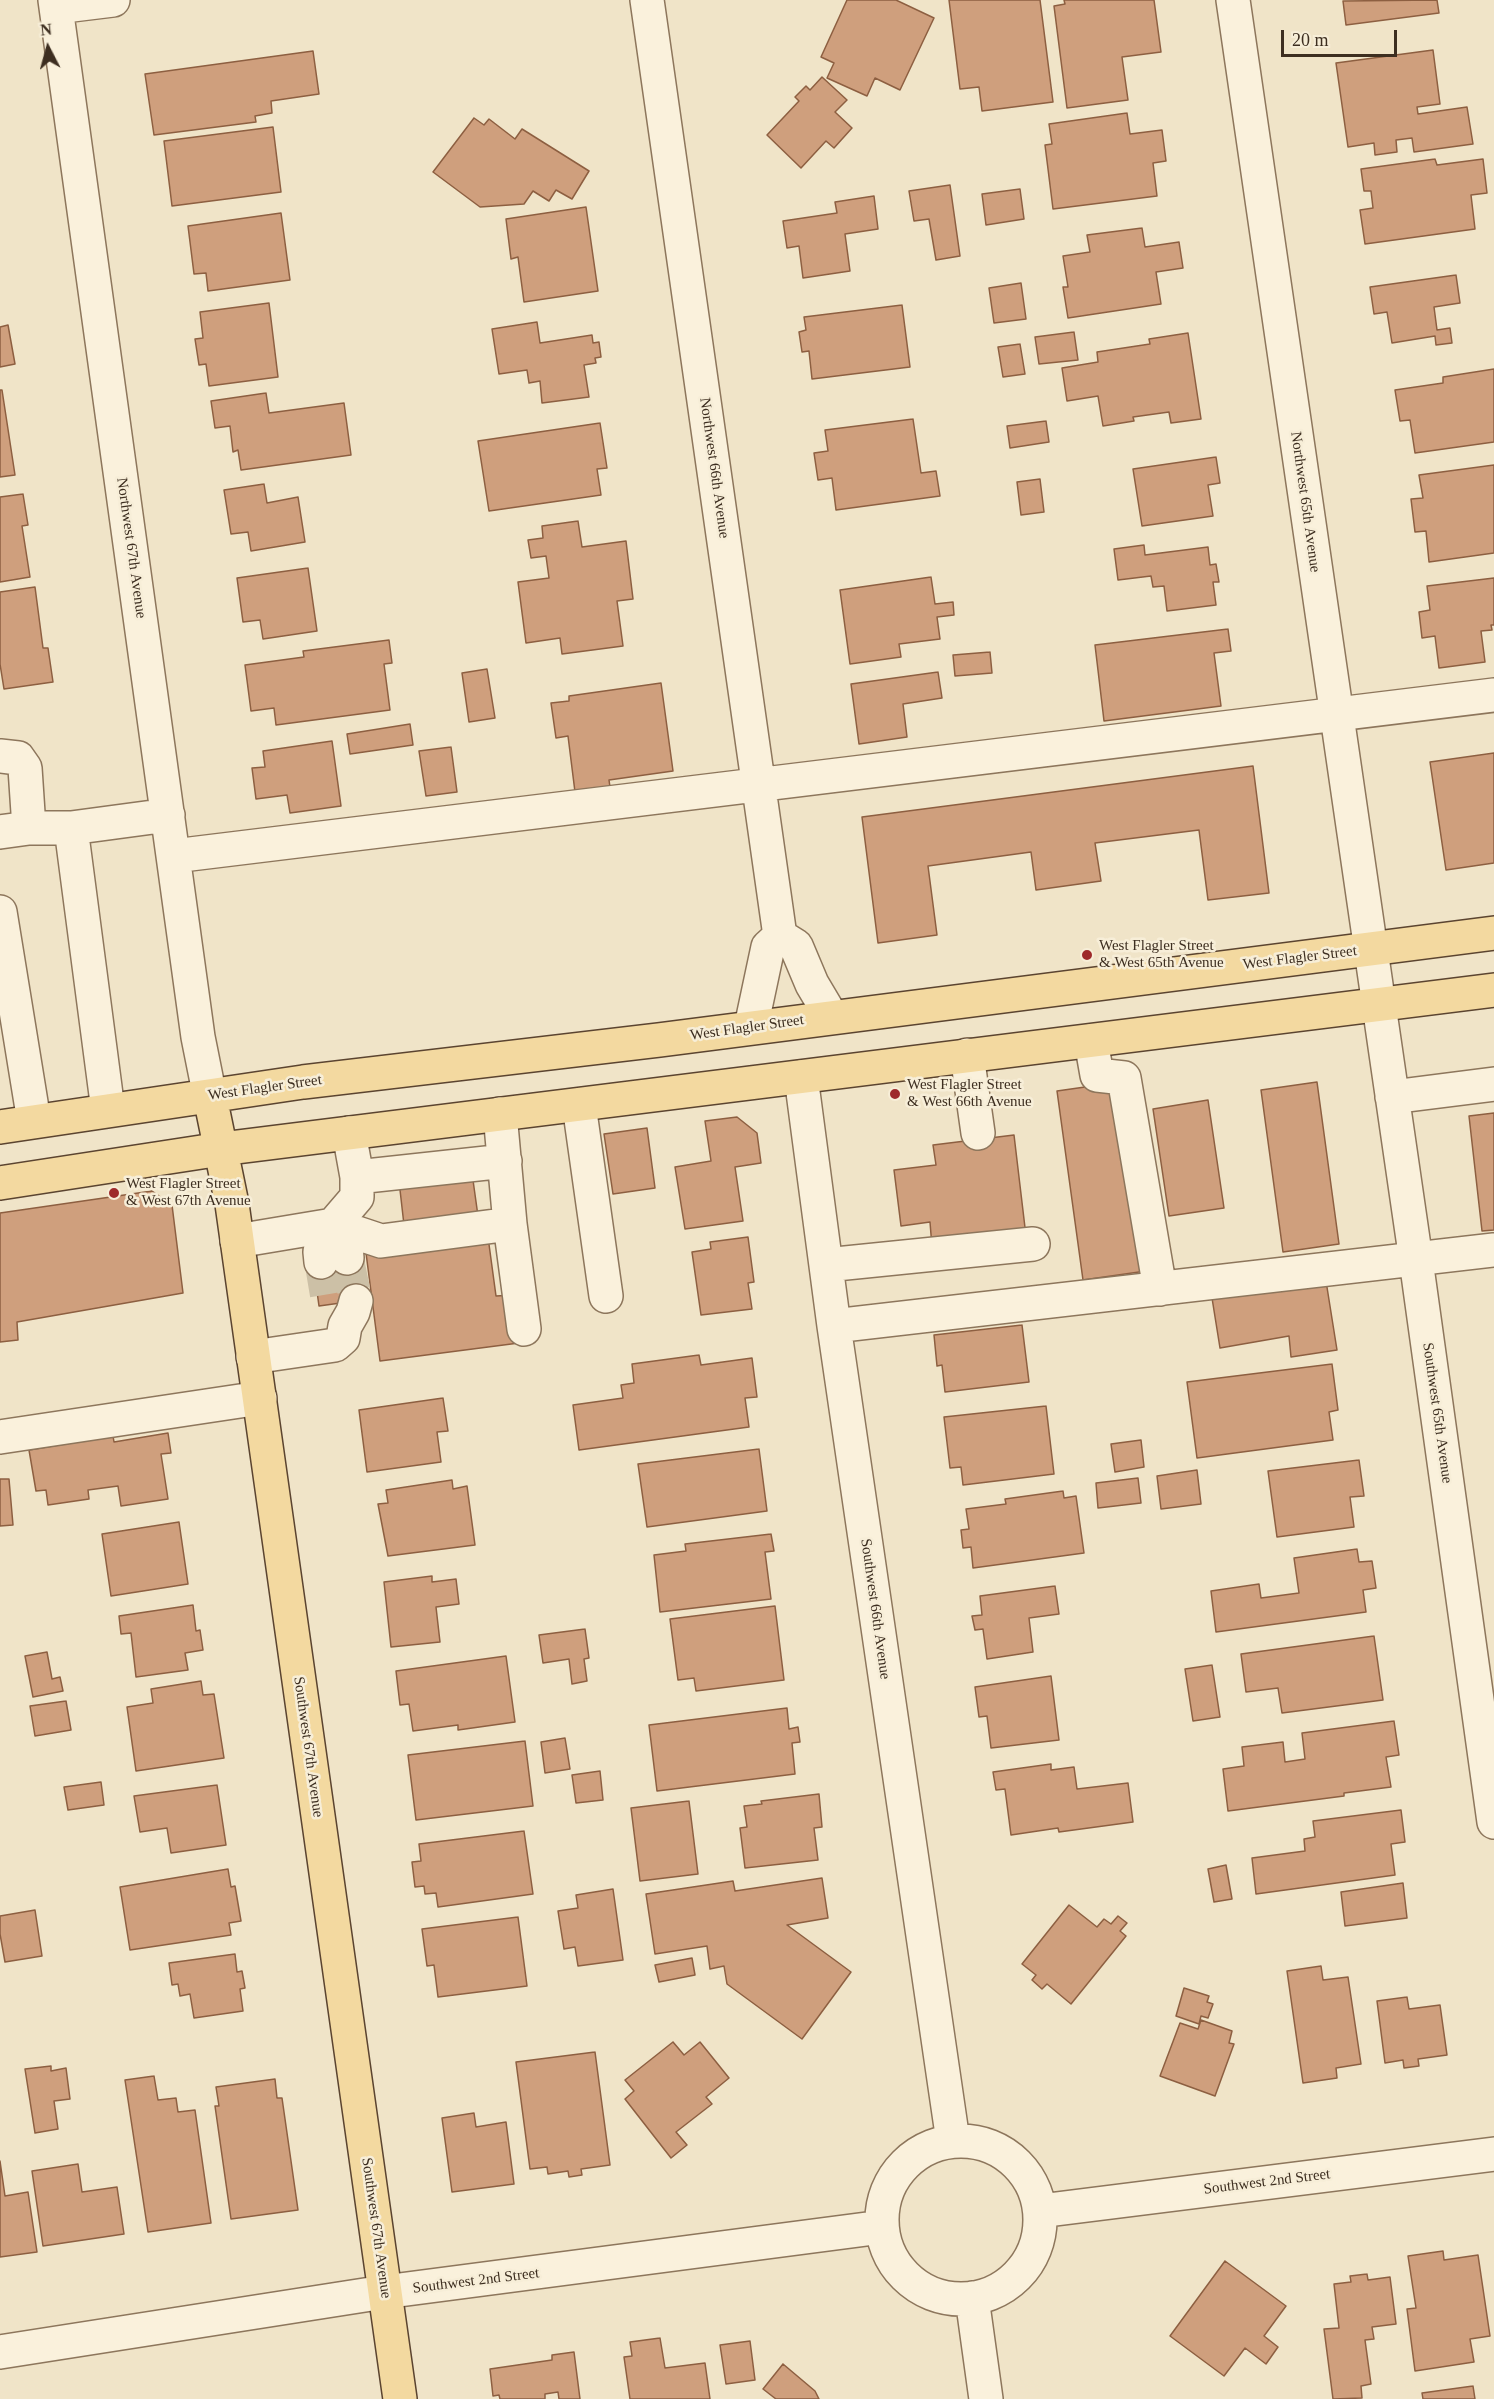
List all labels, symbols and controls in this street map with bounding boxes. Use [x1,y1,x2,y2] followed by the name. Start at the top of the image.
[18,18,78,78] north arrow
[1284,18,1400,56] scale bar
[39,21,53,39] text: N
[1292,30,1329,50] text: 20 m
[695,396,733,540] street label: Northwest 66th Avenue
[1286,430,1324,574] street label: Northwest 65th Avenue
[112,476,150,620] street label: Northwest 67th Avenue
[1099,937,1224,972] place label: West Flagler Street & West 65th Avenue
[1242,942,1358,974] street label: West Flagler Street
[1080,948,1094,962] marker: West Flagler Street & West 65th Avenue
[689,1011,805,1045] street label: West Flagler Street
[207,1071,323,1105] street label: West Flagler Street
[907,1076,1032,1111] place label: West Flagler Street & West 66th Avenue
[888,1087,902,1101] marker: West Flagler Street & West 66th Avenue
[126,1175,251,1210] place label: West Flagler Street & West 67th Avenue
[107,1186,121,1200] marker: West Flagler Street & West 67th Avenue
[1418,1341,1456,1485] street label: Southwest 65th Avenue
[856,1537,894,1681] street label: Southwest 66th Avenue
[289,1675,327,1819] street label: Southwest 67th Avenue
[357,2156,395,2300] street label: Southwest 67th Avenue
[1203,2165,1331,2199] street label: Southwest 2nd Street
[412,2264,540,2298] street label: Southwest 2nd Street

